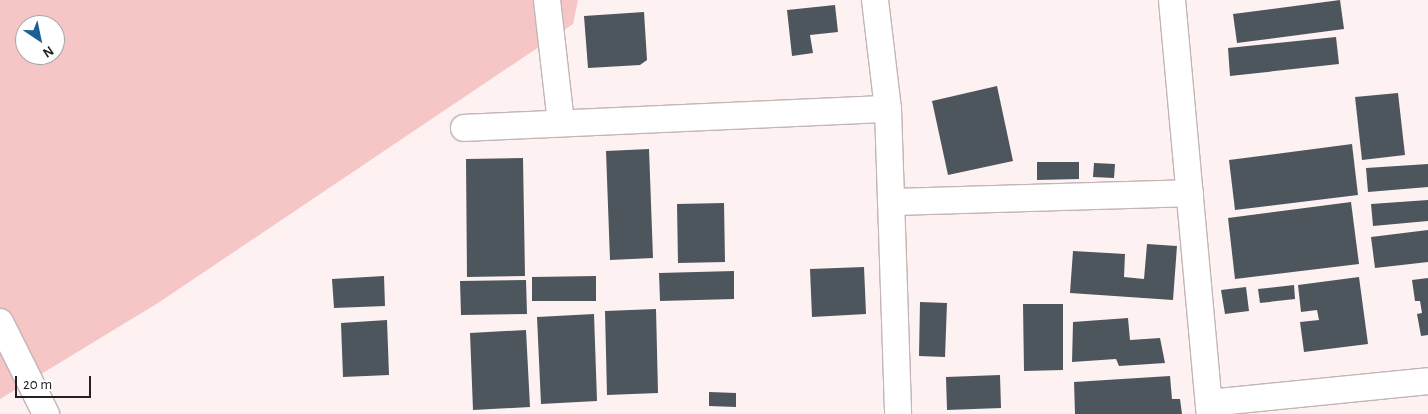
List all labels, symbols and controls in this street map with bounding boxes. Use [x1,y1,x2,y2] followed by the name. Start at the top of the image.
[15,15,65,65] north arrow
[40,43,56,60] text: N
[18,366,94,398] scale bar
[23,377,52,392] text: 20 m

